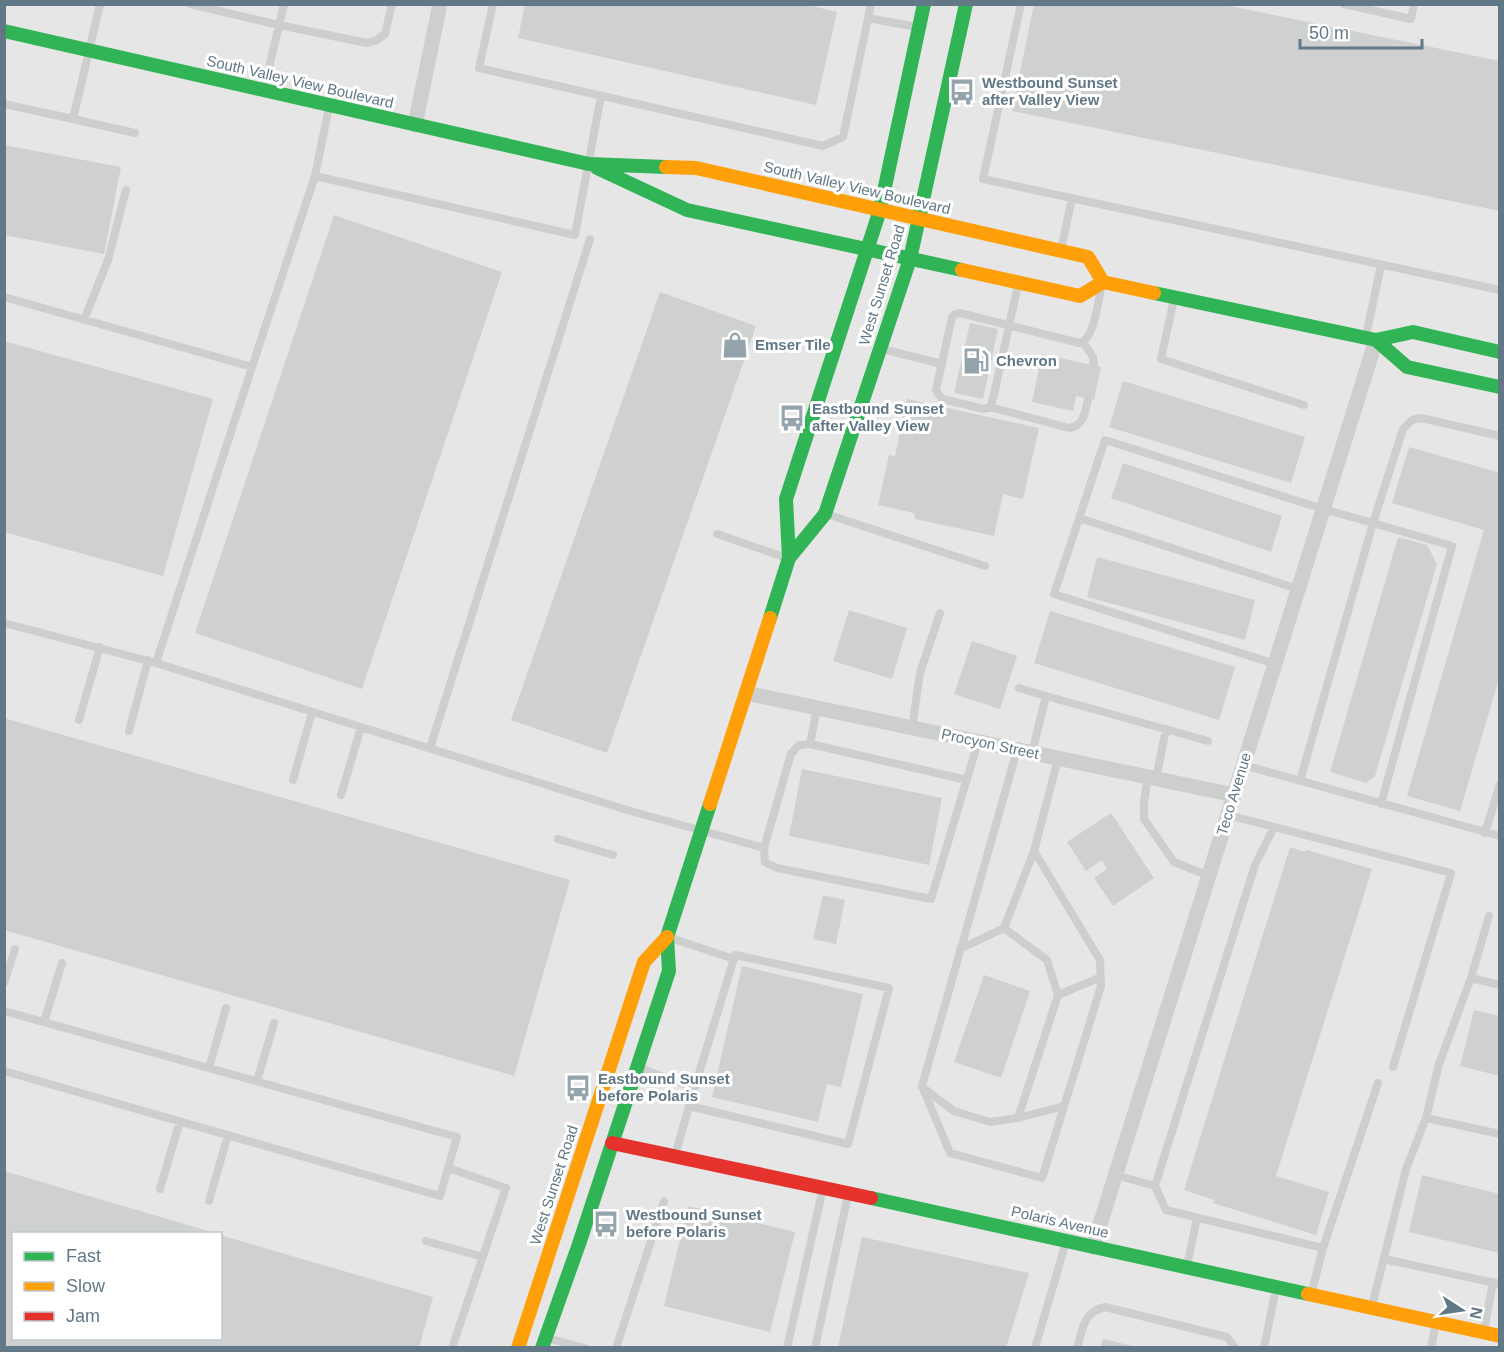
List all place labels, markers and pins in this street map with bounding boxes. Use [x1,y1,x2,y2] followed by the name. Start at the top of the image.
[982,74,1118,108] place label: Westbound Sunset after Valley View
[947,77,977,107] bus stop icon: Westbound Sunset after Valley View
[720,330,750,360] shop icon: Emser Tile
[755,336,831,353] place label: Emser Tile
[961,346,991,376] fuel station icon: Chevron
[996,352,1057,369] place label: Chevron
[812,400,944,434] place label: Eastbound Sunset after Valley View
[777,403,807,433] bus stop icon: Eastbound Sunset after Valley View
[598,1070,730,1104] place label: Eastbound Sunset before Polaris
[563,1073,593,1103] bus stop icon: Eastbound Sunset before Polaris
[626,1206,762,1240] place label: Westbound Sunset before Polaris
[591,1209,621,1239] bus stop icon: Westbound Sunset before Polaris

